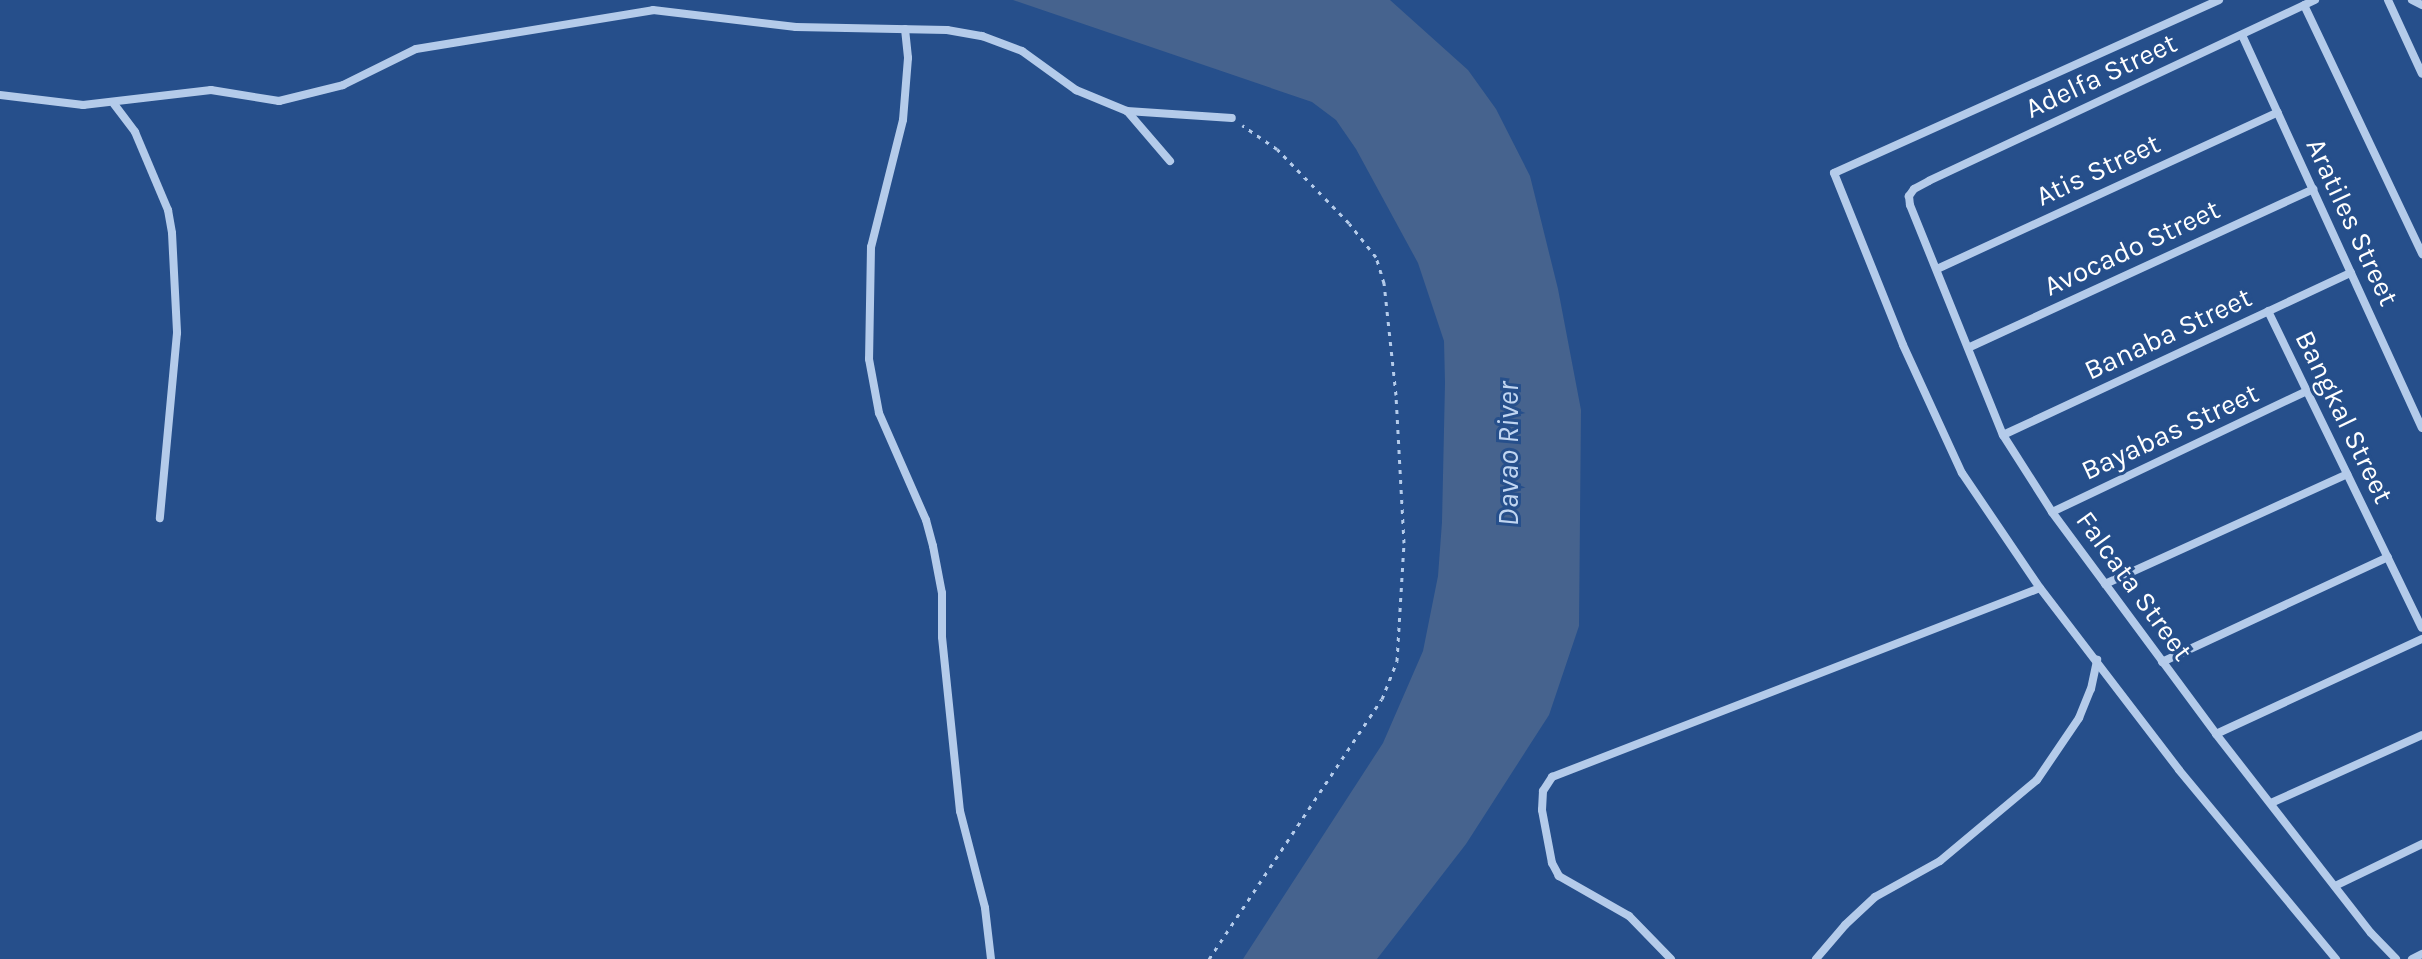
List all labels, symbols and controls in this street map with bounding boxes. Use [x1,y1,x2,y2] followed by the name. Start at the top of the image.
[2020,26,2182,126] street label: Adelfa Street
[2031,127,2165,213] street label: Atis Street
[2299,133,2405,311] street label: Aratiles Street
[2039,193,2225,303] street label: Avocado Street
[2079,281,2257,387] street label: Banaba Street
[2288,325,2400,509] street label: Bangkal Street
[2076,376,2264,488] street label: Bayabas Street
[1490,381,1526,527] water label: Davao River
[2069,505,2199,667] street label: Falcata Street

